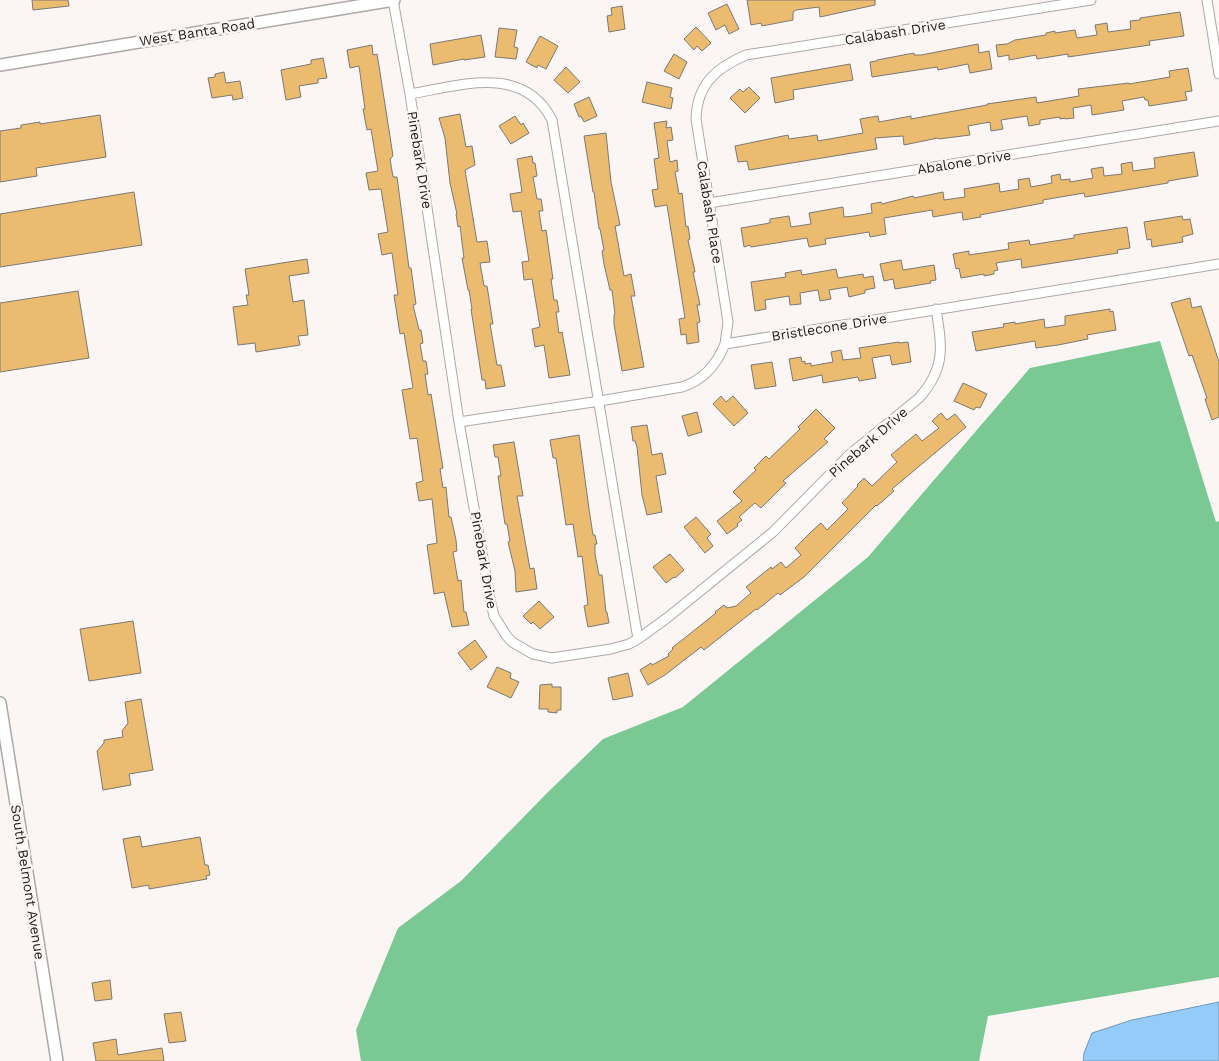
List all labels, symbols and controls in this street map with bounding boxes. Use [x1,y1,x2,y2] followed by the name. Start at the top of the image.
[138,15,256,49] street label: West Banta Road
[843,16,947,48] street label: Calabash Drive
[404,110,436,210] street label: Pinebark Drive
[916,147,1012,177] street label: Abalone Drive
[694,159,726,265] street label: Calabash Place
[770,310,888,344] street label: Bristlecone Drive
[826,404,910,480] street label: Pinebark Drive
[468,510,500,610] street label: Pinebark Drive
[8,803,48,961] street label: South Belmont Avenue

